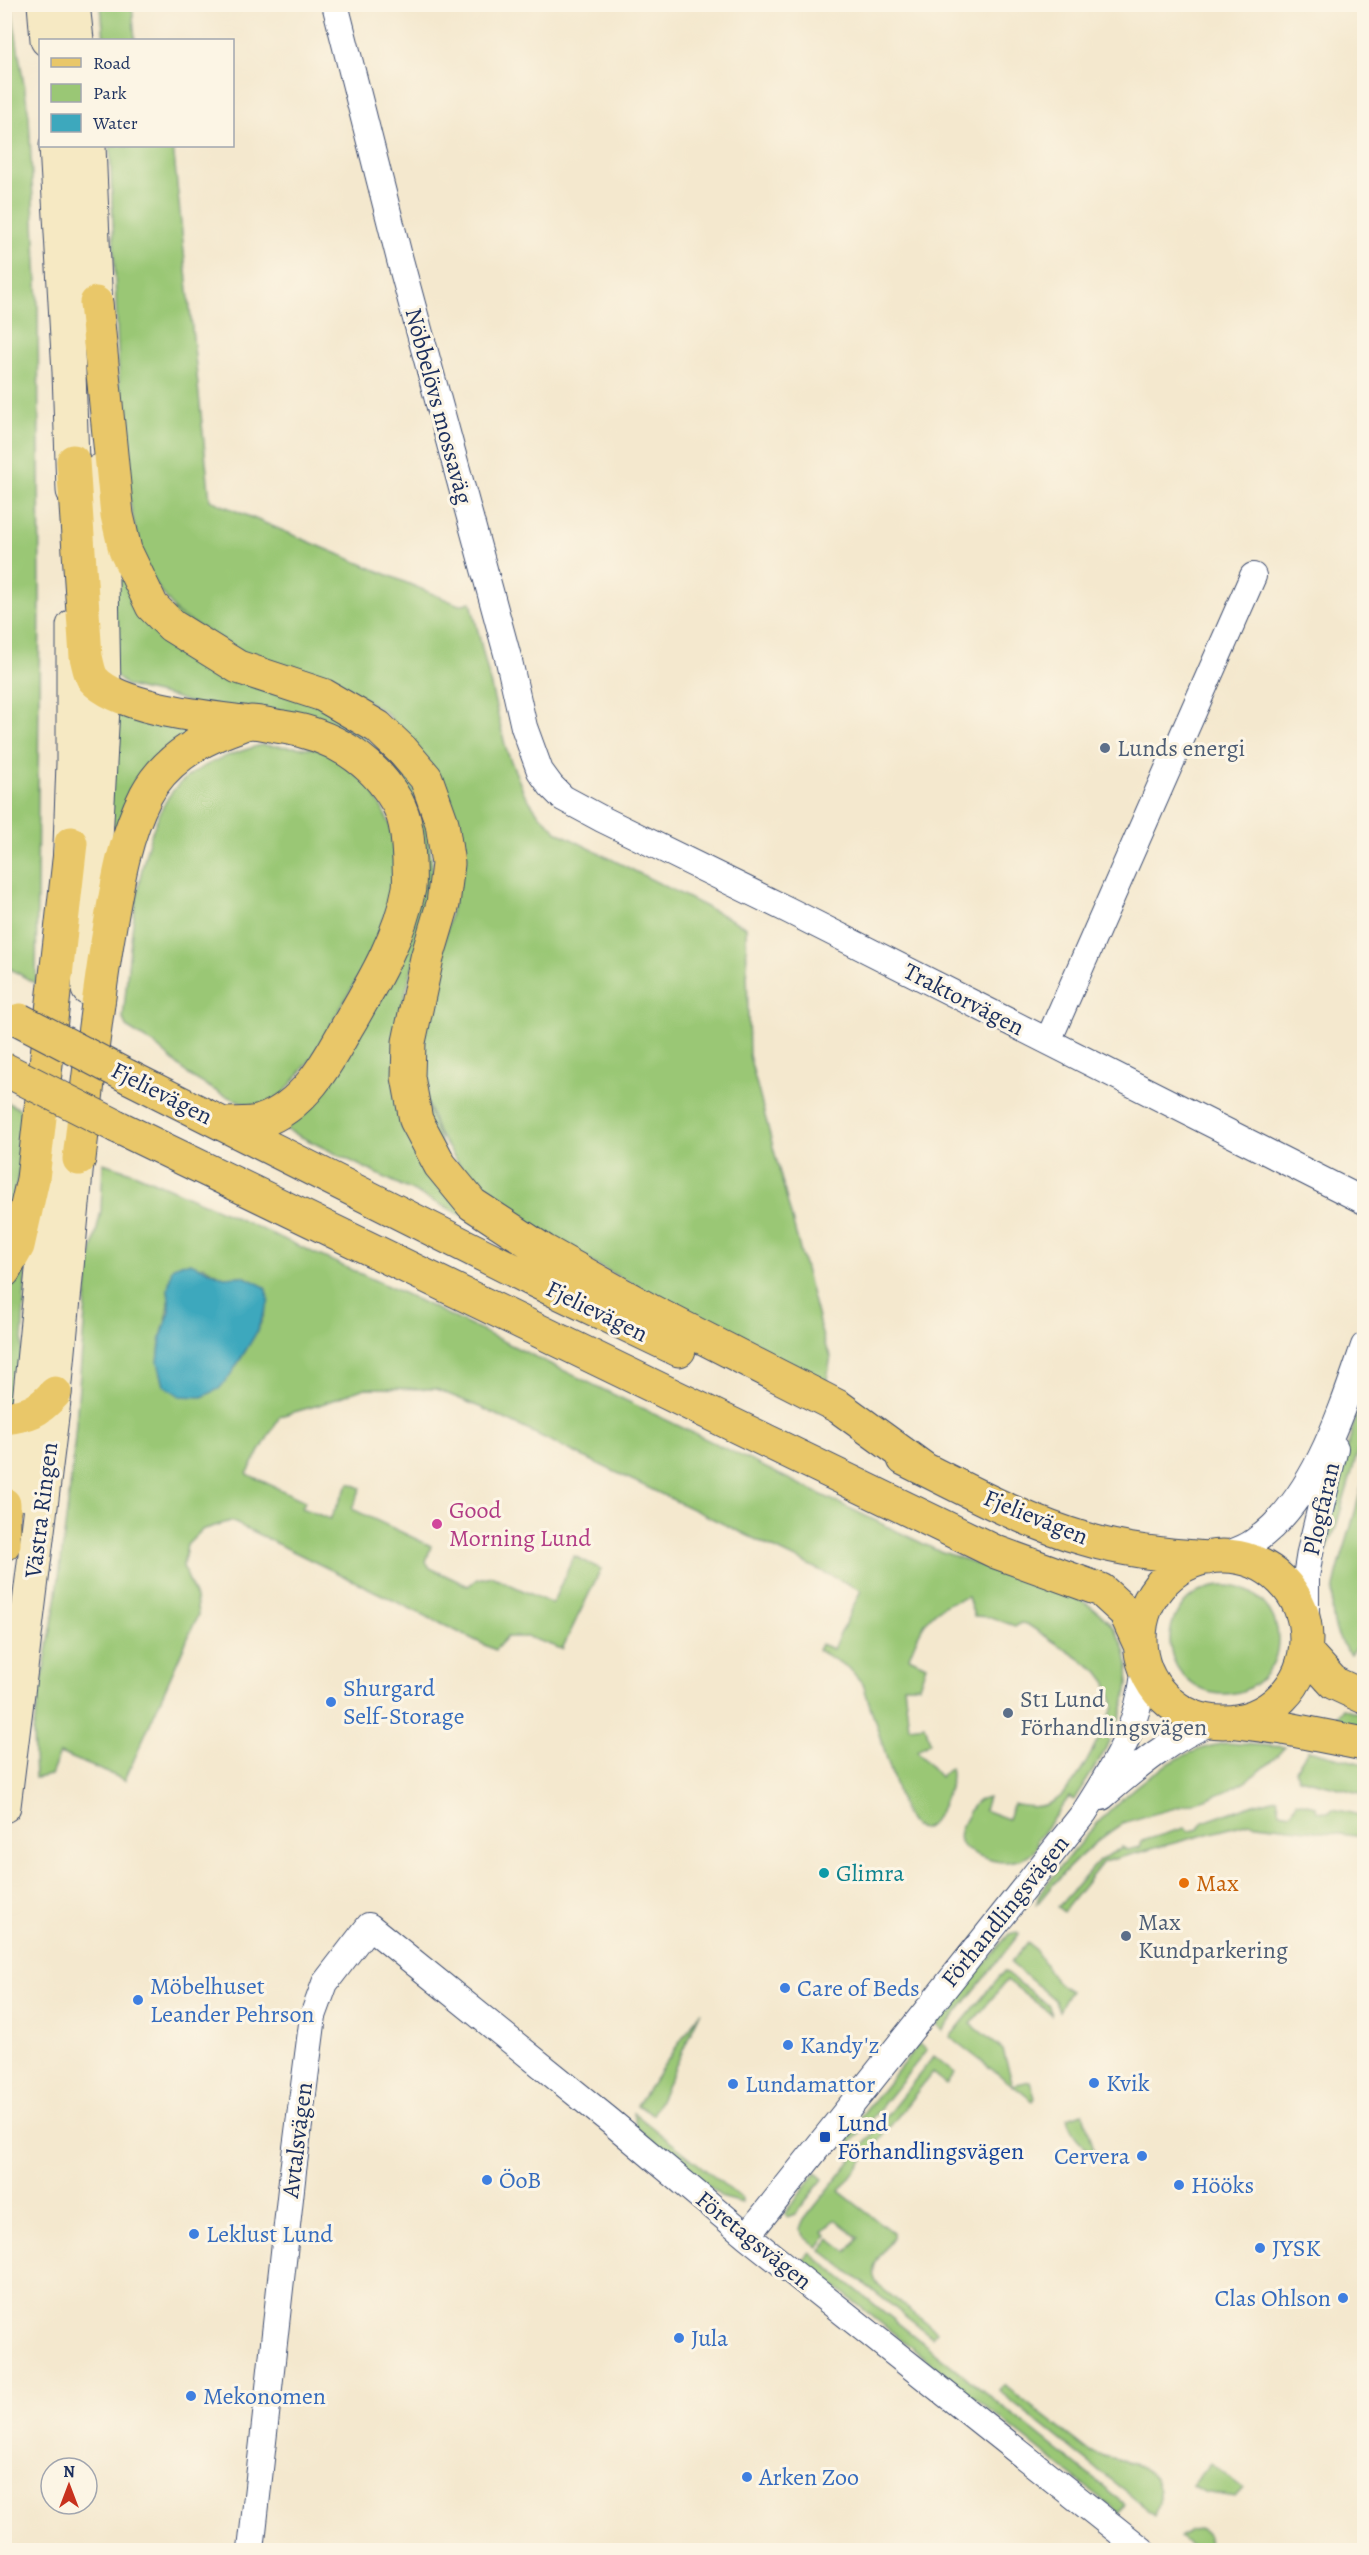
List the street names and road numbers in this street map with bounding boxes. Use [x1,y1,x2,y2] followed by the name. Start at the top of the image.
[397,304,481,508] street label: Nöbbelövs mossaväg
[898,955,1030,1043] street label: Traktorvägen
[106,1054,218,1132] street label: Fjelievägen
[541,1273,653,1349] street label: Fjelievägen
[17,1440,65,1581] street label: Västra Ringen
[1295,1459,1347,1559] street label: Plogfåran
[979,1482,1093,1552] street label: Fjelievägen
[934,1828,1076,1994] street label: Förhandlingsvägen
[274,2080,320,2201] street label: Avtalsvägen
[689,2183,819,2297] street label: Företagsvägen

